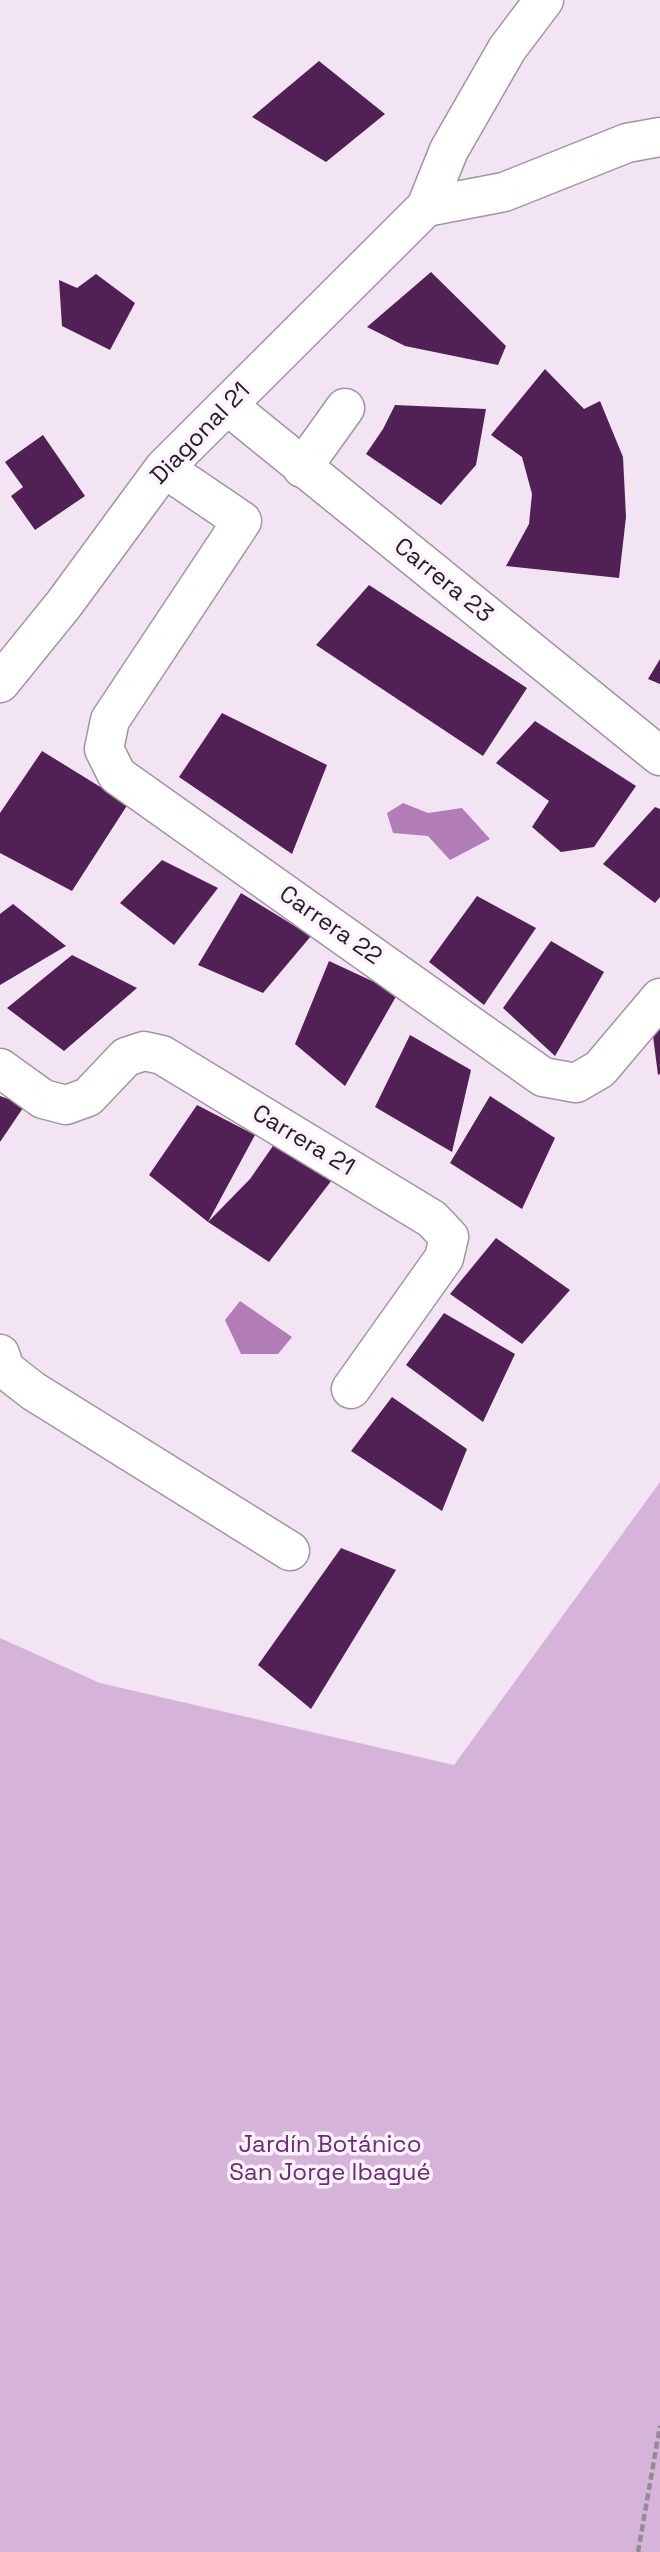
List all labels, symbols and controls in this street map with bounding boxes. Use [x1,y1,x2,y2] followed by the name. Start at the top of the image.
[145,377,257,491] street label: Diagonal 21
[388,532,498,630] street label: Carrera 23
[273,880,387,972] street label: Carrera 22
[247,1099,359,1183] street label: Carrera 21
[229,2131,431,2187] park label: Jardín Botánico San Jorge Ibagué

